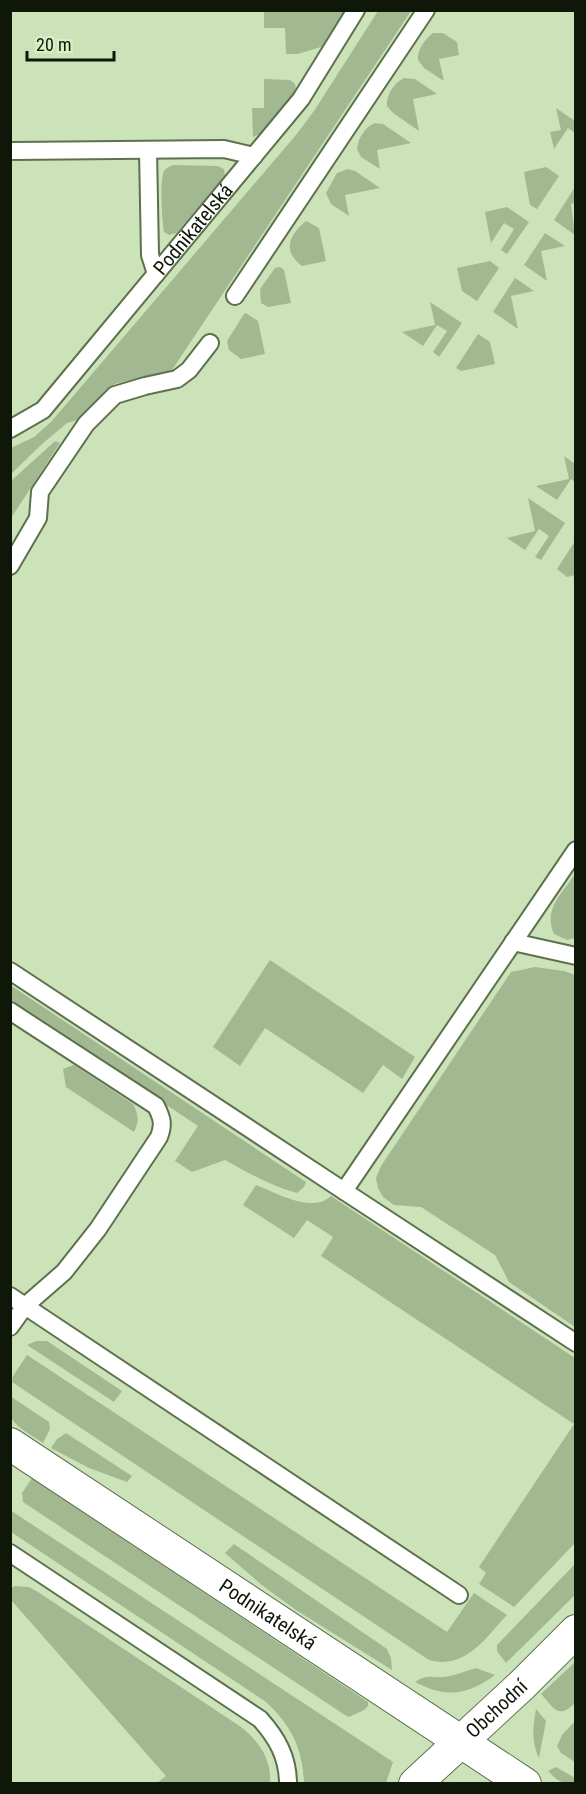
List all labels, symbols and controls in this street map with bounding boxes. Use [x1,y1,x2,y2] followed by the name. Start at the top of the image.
[27,24,114,62] scale bar
[36,34,71,55] text: 20 m
[148,179,238,280] street label: Podnikatelská
[215,1574,321,1655] street label: Podnikatelská
[461,1674,533,1743] street label: Obchodní

